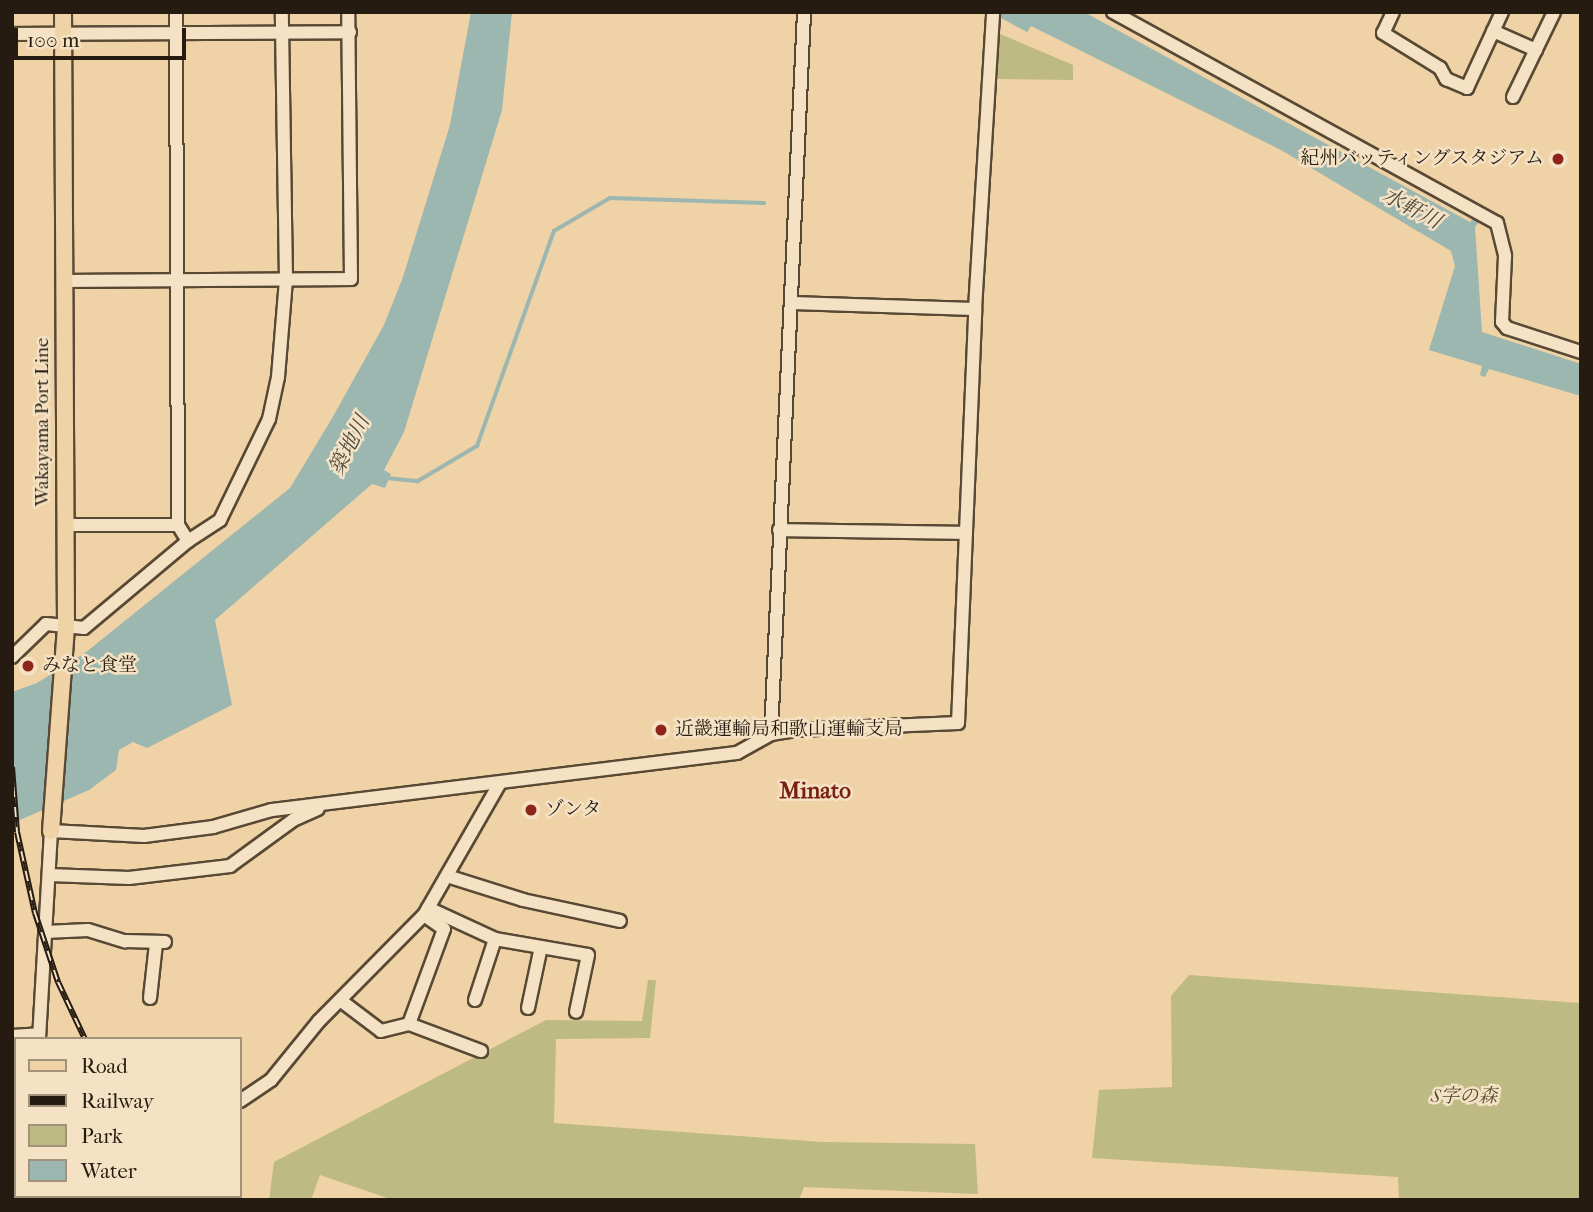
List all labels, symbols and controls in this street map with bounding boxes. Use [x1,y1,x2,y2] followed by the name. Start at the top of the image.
[18,14,189,58] scale bar
[27,28,80,52] text: 100 m
[1297,148,1544,170] place label: 紀州バッティングスタジアム
[1550,151,1566,167] marker: 紀州バッティングスタジアム
[1378,182,1446,234] water label: 水軒川
[32,338,54,506] street label: Wakayama Port Line
[323,411,375,479] water label: 築地川
[42,655,137,677] place label: みなと食堂
[20,658,36,674] marker: みなと食堂
[675,719,903,741] place label: 近畿運輸局和歌山運輸支局
[653,722,669,738] marker: 近畿運輸局和歌山運輸支局
[779,777,851,805] district label: Minato
[545,799,602,821] place label: ゾンタ
[523,802,539,818] marker: ゾンタ
[14,1037,242,1198] legend
[81,1054,128,1078] text: Road
[1431,1086,1497,1108] park label: S字の森
[81,1089,154,1113] text: Railway
[81,1124,123,1148] text: Park
[81,1159,137,1183] text: Water

